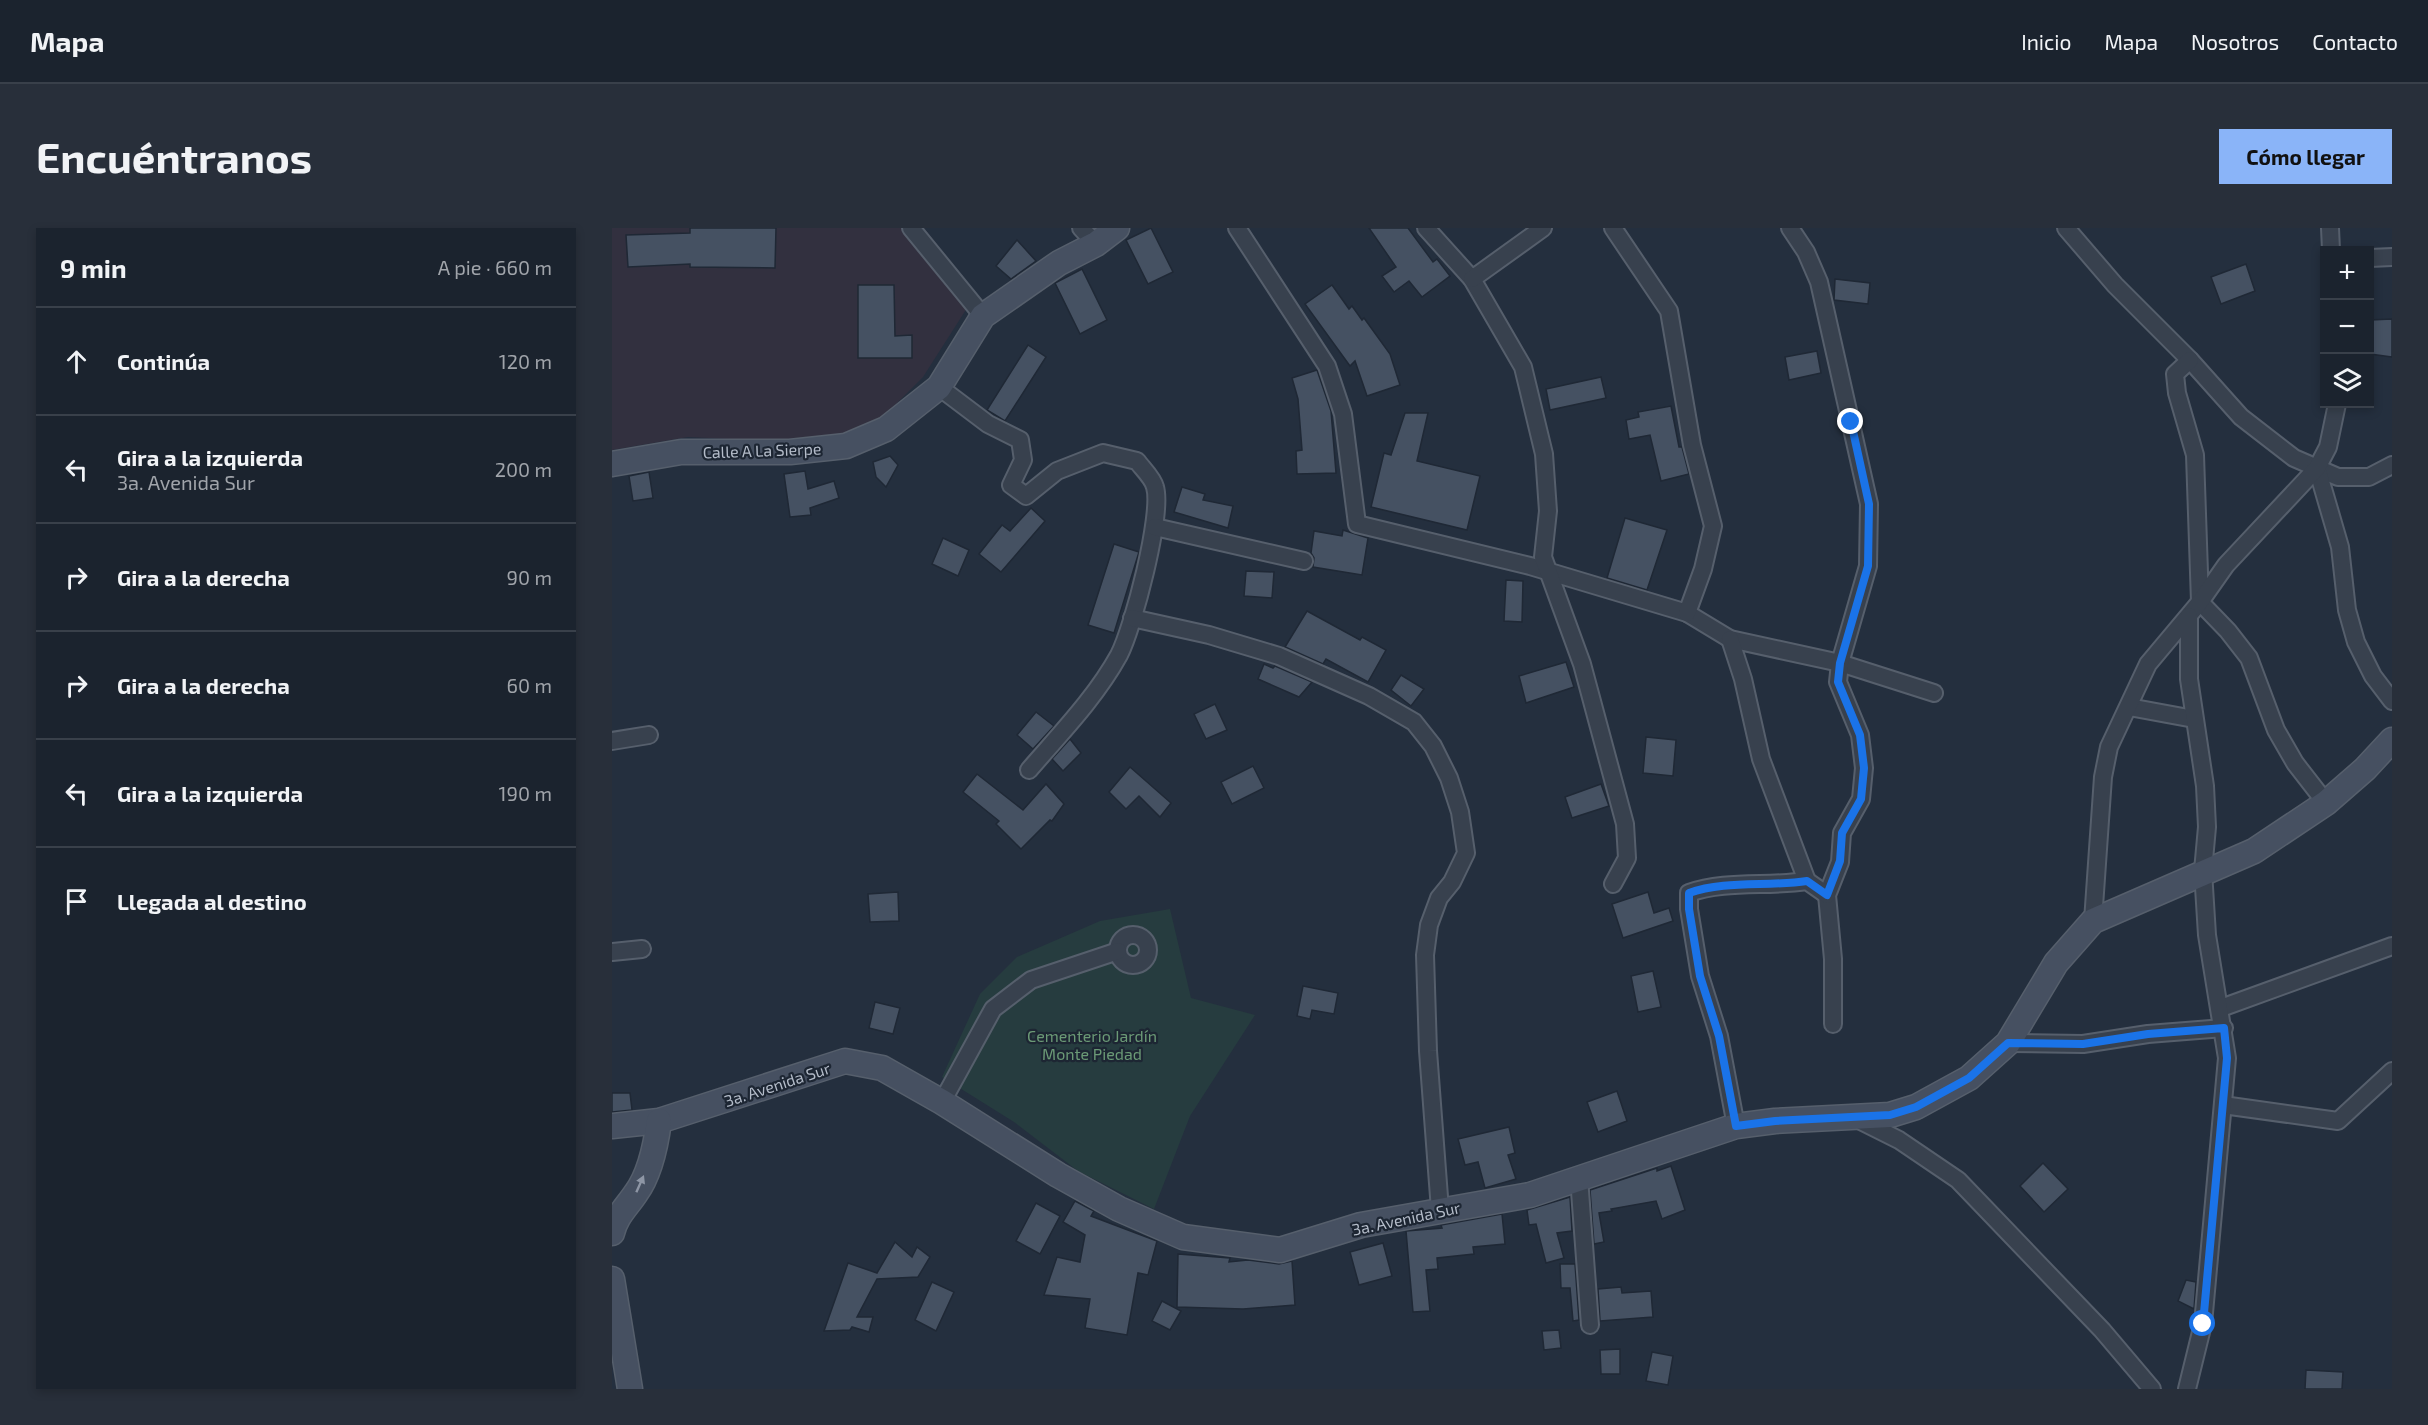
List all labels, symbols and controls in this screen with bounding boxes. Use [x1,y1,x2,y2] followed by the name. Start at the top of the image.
[30,24,104,58] text: Mapa
[2021,29,2071,54] text: Inicio
[2104,29,2158,54] text: Mapa
[2191,29,2279,54] text: Nosotros
[2312,29,2398,54] text: Contacto
[2219,129,2392,184] button: Cómo llegar
[36,131,312,181] text: Encuéntranos
[2320,246,2374,408] map controls
[2320,246,2374,300] button: +
[60,252,127,283] text: 9 min
[438,255,552,279] text: A pie · 660 m
[2320,300,2374,354] button: −
[60,345,93,378] icon: ahead
[117,348,210,374] text: Continúa
[499,349,552,373] text: 120 m
[2320,354,2374,408] button: layers
[1837,408,1863,434] route end
[702,438,822,462] street label: Calle A La Sierpe
[117,444,303,470] text: Gira a la izquierda
[60,453,93,486] icon: left
[495,457,552,481] text: 200 m
[117,470,255,494] text: 3a. Avenida Sur
[60,561,93,594] icon: right
[117,564,290,590] text: Gira a la derecha
[507,565,552,589] text: 90 m
[60,669,93,702] icon: right
[117,672,290,698] text: Gira a la derecha
[507,673,552,697] text: 60 m
[60,777,93,810] icon: left
[117,780,303,806] text: Gira a la izquierda
[499,781,552,805] text: 190 m
[60,885,93,918] icon: arrive
[117,888,307,914] text: Llegada al destino
[1027,1026,1157,1063] park label: Cementerio Jardín Monte Piedad
[722,1058,833,1110] street label: 3a. Avenida Sur
[636,1175,645,1192] one-way arrow
[1350,1197,1463,1239] street label: 3a. Avenida Sur
[2189,1310,2215,1336] route start

